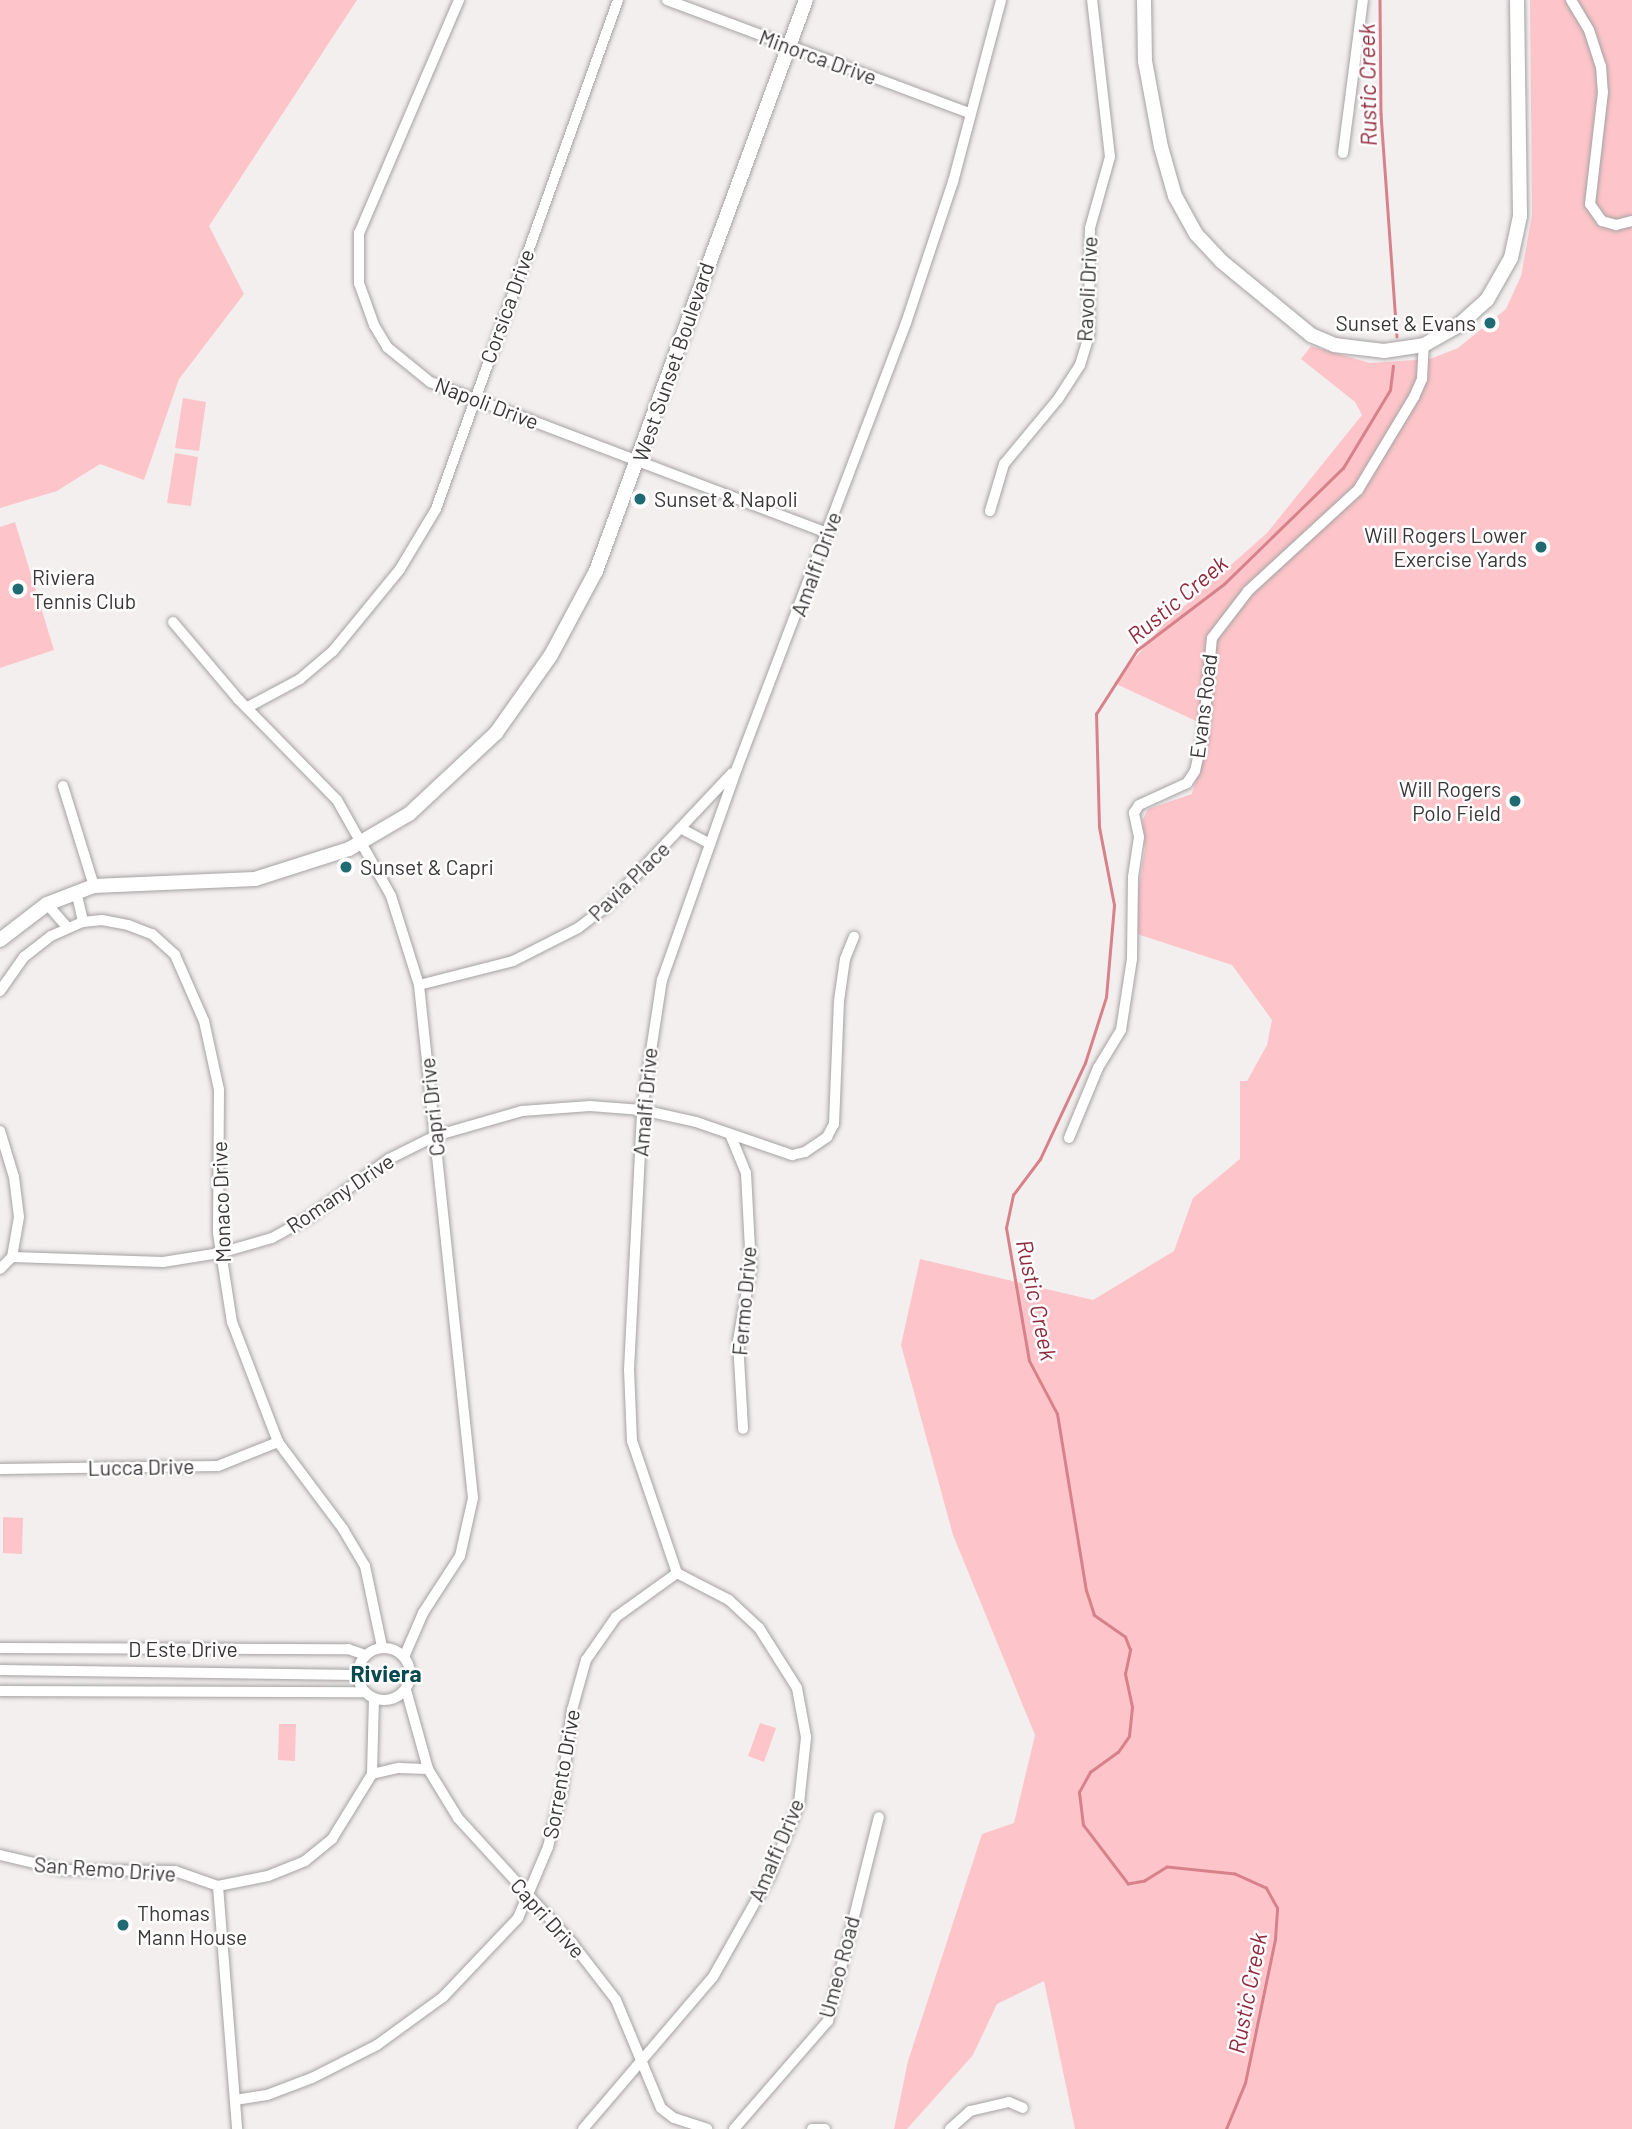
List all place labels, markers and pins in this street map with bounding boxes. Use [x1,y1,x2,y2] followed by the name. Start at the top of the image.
[1336,310,1476,336] place label: Sunset & Evans
[1482,315,1498,331] marker: Sunset & Evans
[654,486,798,512] place label: Sunset & Napoli
[632,491,648,507] marker: Sunset & Napoli
[1364,522,1527,572] place label: Will Rogers Lower Exercise Yards
[1533,539,1549,555] marker: Will Rogers Lower Exercise Yards
[32,564,136,614] place label: Riviera Tennis Club
[10,581,26,597] marker: Riviera Tennis Club
[1399,776,1501,826] place label: Will Rogers Polo Field
[1507,793,1523,809] marker: Will Rogers Polo Field
[360,854,494,880] place label: Sunset & Capri
[338,859,354,875] marker: Sunset & Capri
[137,1900,247,1950] place label: Thomas Mann House
[115,1917,131,1933] marker: Thomas Mann House

